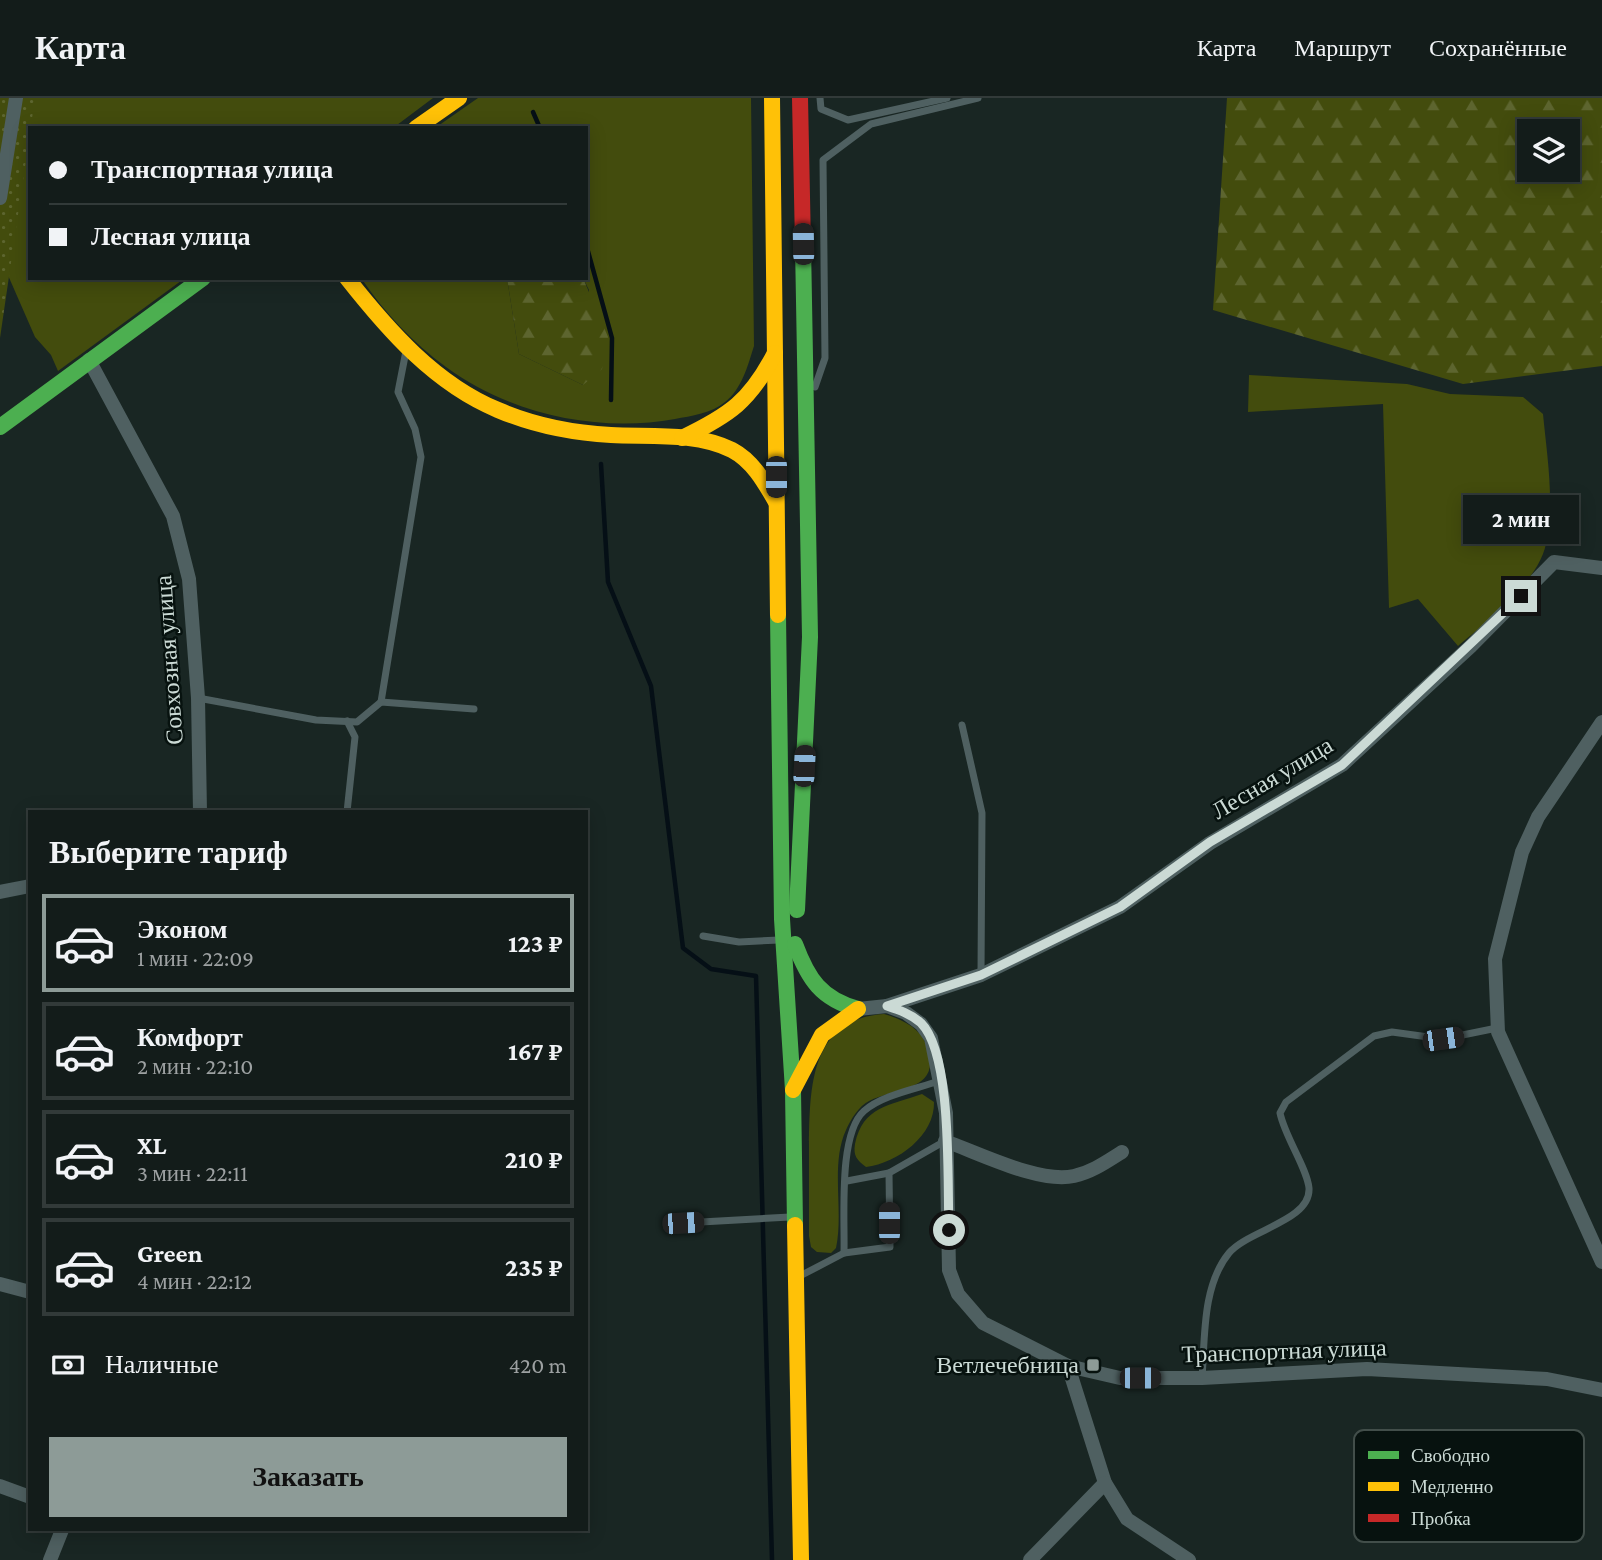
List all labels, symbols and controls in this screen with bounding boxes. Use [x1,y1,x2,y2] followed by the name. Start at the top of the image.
[35,29,126,66] text: Карта
[1197,34,1256,61] text: Карта
[1294,34,1391,61] text: Маршрут
[1429,34,1567,61] text: Сохранённые
[1517,119,1580,182] map controls
[1517,119,1580,182] button: layers
[91,155,333,184] text: Транспортная улица
[91,222,251,251] text: Лесная улица
[793,223,814,265] car
[766,456,787,498] car
[1463,494,1579,544] callout: 2 мин
[1492,506,1550,532] text: 2 мин
[149,574,188,746] street label: Совхозная улица
[1505,580,1537,612] route end
[1206,731,1337,824] street label: Лесная улица
[793,744,816,788] car
[49,834,288,870] text: Выберите тариф
[53,912,116,975] icon: car
[137,915,227,944] text: Эконом
[508,929,563,958] text: 123 ₽
[137,945,254,971] text: 1 мин · 22:09
[53,1020,116,1083] icon: car
[137,1023,243,1052] text: Комфорт
[1421,1026,1466,1052] car
[508,1037,563,1066] text: 167 ₽
[137,1053,253,1079] text: 2 мин · 22:10
[53,1128,116,1191] icon: car
[137,1131,166,1160] text: XL
[505,1145,563,1174] text: 210 ₽
[137,1160,248,1186] text: 3 мин · 22:11
[879,1202,900,1244] car
[662,1211,705,1235] car
[933,1214,965,1246] route start
[53,1236,116,1299] icon: car
[137,1239,203,1268] text: Green
[505,1253,563,1282] text: 235 ₽
[137,1268,252,1294] text: 4 мин · 22:12
[1181,1333,1387,1368] street label: Транспортная улица
[49,1346,87,1384] icon: cash
[105,1350,218,1379] text: Наличные
[936,1351,1079,1378] place label: Ветлечебница
[509,1352,567,1378] text: 420 m
[1085,1357,1101,1373] marker: Ветлечебница
[1120,1368,1162,1389] car
[1354,1430,1584,1542] legend
[49,1437,567,1517] button: Заказать
[1411,1445,1490,1466] text: Свободно
[1411,1476,1493,1497] text: Медленно
[1411,1508,1471,1529] text: Пробка

